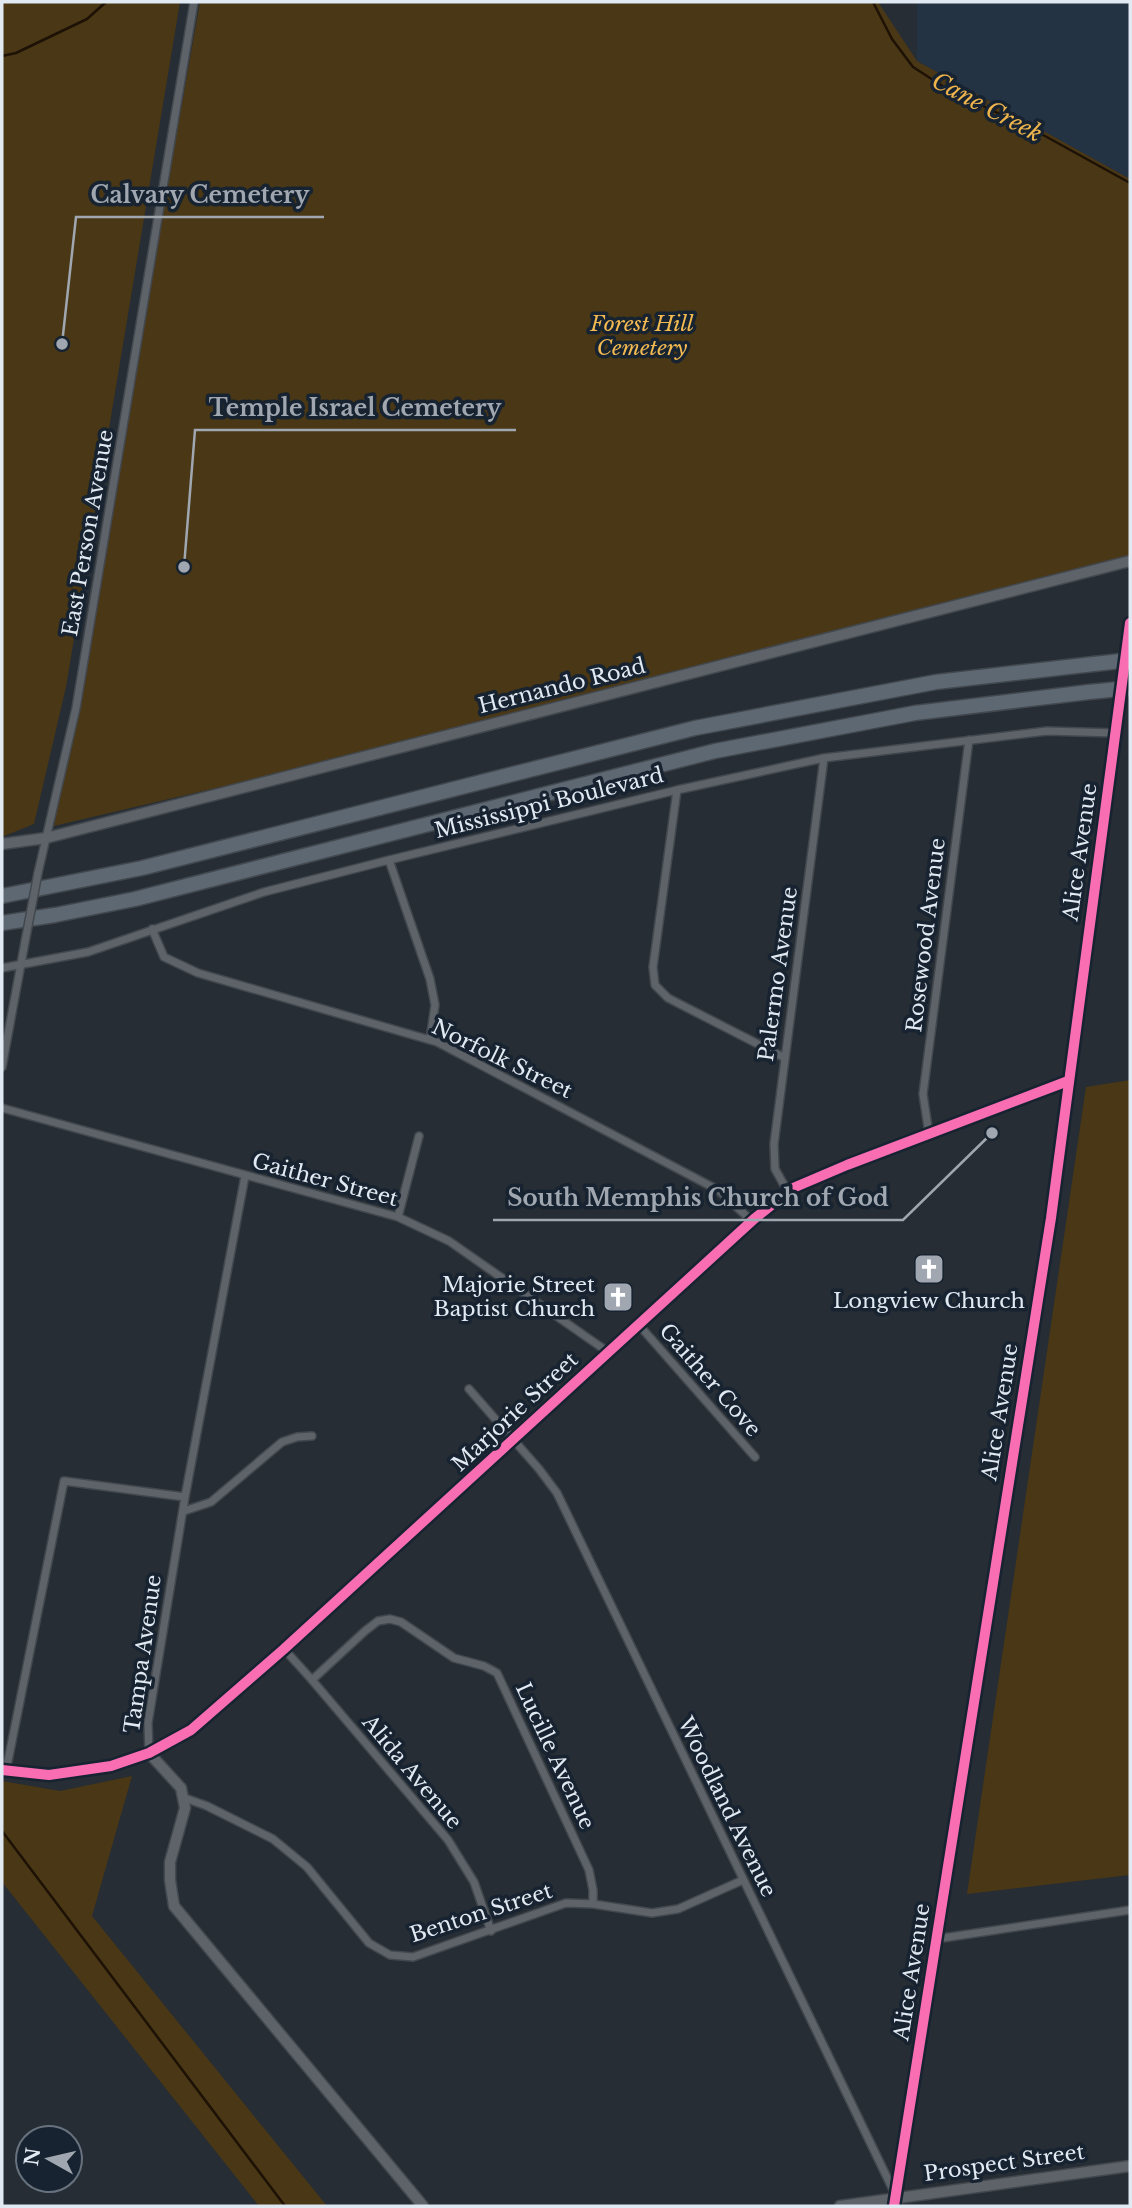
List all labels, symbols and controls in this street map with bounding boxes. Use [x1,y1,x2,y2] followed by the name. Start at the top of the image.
[927,66,1047,148] water label: Cane Creek
[76,173,324,217] callout: Calvary Cemetery
[91,181,311,209] text: Calvary Cemetery
[589,311,694,361] park label: Forest Hill Cemetery
[195,386,516,430] callout: Temple Israel Cemetery
[209,394,502,422] text: Temple Israel Cemetery
[57,428,119,638] street label: East Person Avenue
[476,653,648,719] street label: Hernando Road
[432,762,666,844] street label: Mississippi Boulevard
[1057,782,1103,923] street label: Alice Avenue
[901,836,951,1034] street label: Rosewood Avenue
[753,885,803,1063] street label: Palermo Avenue
[428,1014,576,1104] street label: Norfolk Street
[249,1148,401,1212] street label: Gaither Street
[493,1176,903,1220] callout: South Memphis Church of God
[507,1184,889,1212] text: South Memphis Church of God
[912,1252,946,1286] church icon: Longview Church
[434,1272,595,1322] place label: Majorie Street Baptist Church
[601,1280,635,1314] church icon: Majorie Street Baptist Church
[833,1288,1025,1314] place label: Longview Church
[654,1318,766,1442] street label: Gaither Cove
[976,1341,1024,1483] street label: Alice Avenue
[447,1347,584,1477] street label: Marjorie Street
[119,1573,167,1735] street label: Tampa Avenue
[510,1679,600,1833] street label: Lucille Avenue
[356,1709,467,1834] street label: Alida Avenue
[672,1712,782,1901] street label: Woodland Avenue
[407,1878,555,1948] street label: Benton Street
[888,1901,936,2043] street label: Alice Avenue
[14,2124,84,2194] north arrow
[922,2139,1086,2187] street label: Prospect Street
[20,2146,45,2167] text: N

